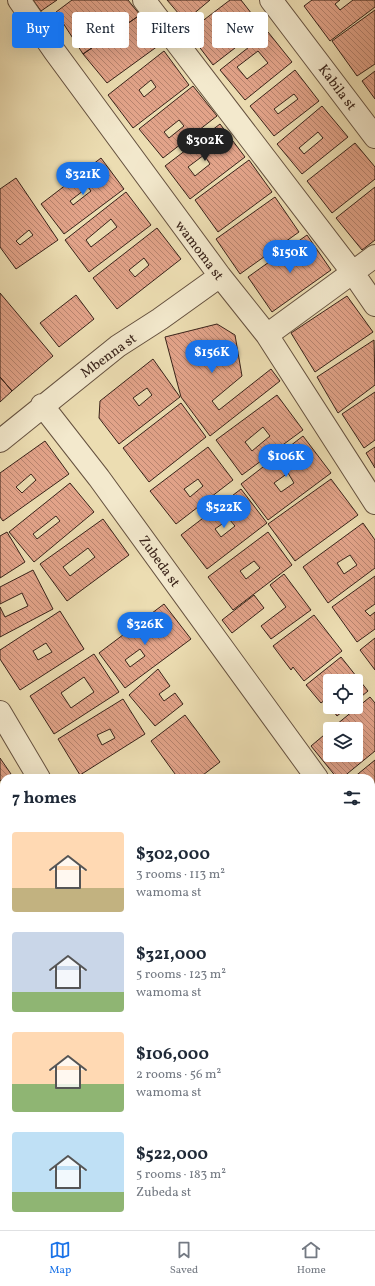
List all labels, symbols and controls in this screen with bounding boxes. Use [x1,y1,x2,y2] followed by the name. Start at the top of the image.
[12,12,64,48] chip: Buy
[72,12,129,48] chip: Rent
[137,12,204,48] chip: Filters
[212,12,268,48] chip: New
[313,61,360,115] street label: Kabila st
[177,128,233,162] pin: $302K
[186,132,224,150] text: $302K
[55,162,111,196] pin: $321K
[65,166,101,184] text: $321K
[170,217,228,285] street label: wamoma st
[262,240,318,274] pin: $150K
[272,244,308,262] text: $150K
[77,329,141,383] street label: Mbenna st
[184,340,240,374] pin: $156K
[194,344,230,362] text: $156K
[258,444,314,478] pin: $106K
[267,448,305,466] text: $106K
[196,495,252,529] pin: $522K
[206,499,242,517] text: $522K
[134,532,184,592] street label: Zubeda st
[117,612,173,646] pin: $326K
[126,616,164,634] text: $326K
[323,674,363,762] map controls
[323,674,363,714] button: locate
[323,722,363,762] button: layers
[12,787,77,810] text: 7 homes
[341,787,363,809] icon: filters
[136,843,210,866] text: $302,000
[44,848,92,896] icon: home
[136,866,225,884] text: 3 rooms · 113 m²
[136,884,202,902] text: wamoma st
[136,943,206,966] text: $321,000
[44,948,92,996] icon: home
[136,966,226,984] text: 5 rooms · 123 m²
[136,984,202,1002] text: wamoma st
[136,1043,209,1066] text: $106,000
[44,1048,92,1096] icon: home
[136,1066,221,1084] text: 2 rooms · 56 m²
[136,1084,202,1102] text: wamoma st
[136,1143,208,1166] text: $522,000
[44,1148,92,1196] icon: home
[136,1166,226,1184] text: 5 rooms · 183 m²
[136,1184,191,1202] text: Zubeda st
[49,1239,71,1278] tab: Map
[170,1239,198,1278] tab: Saved
[297,1239,326,1278] tab: Home

